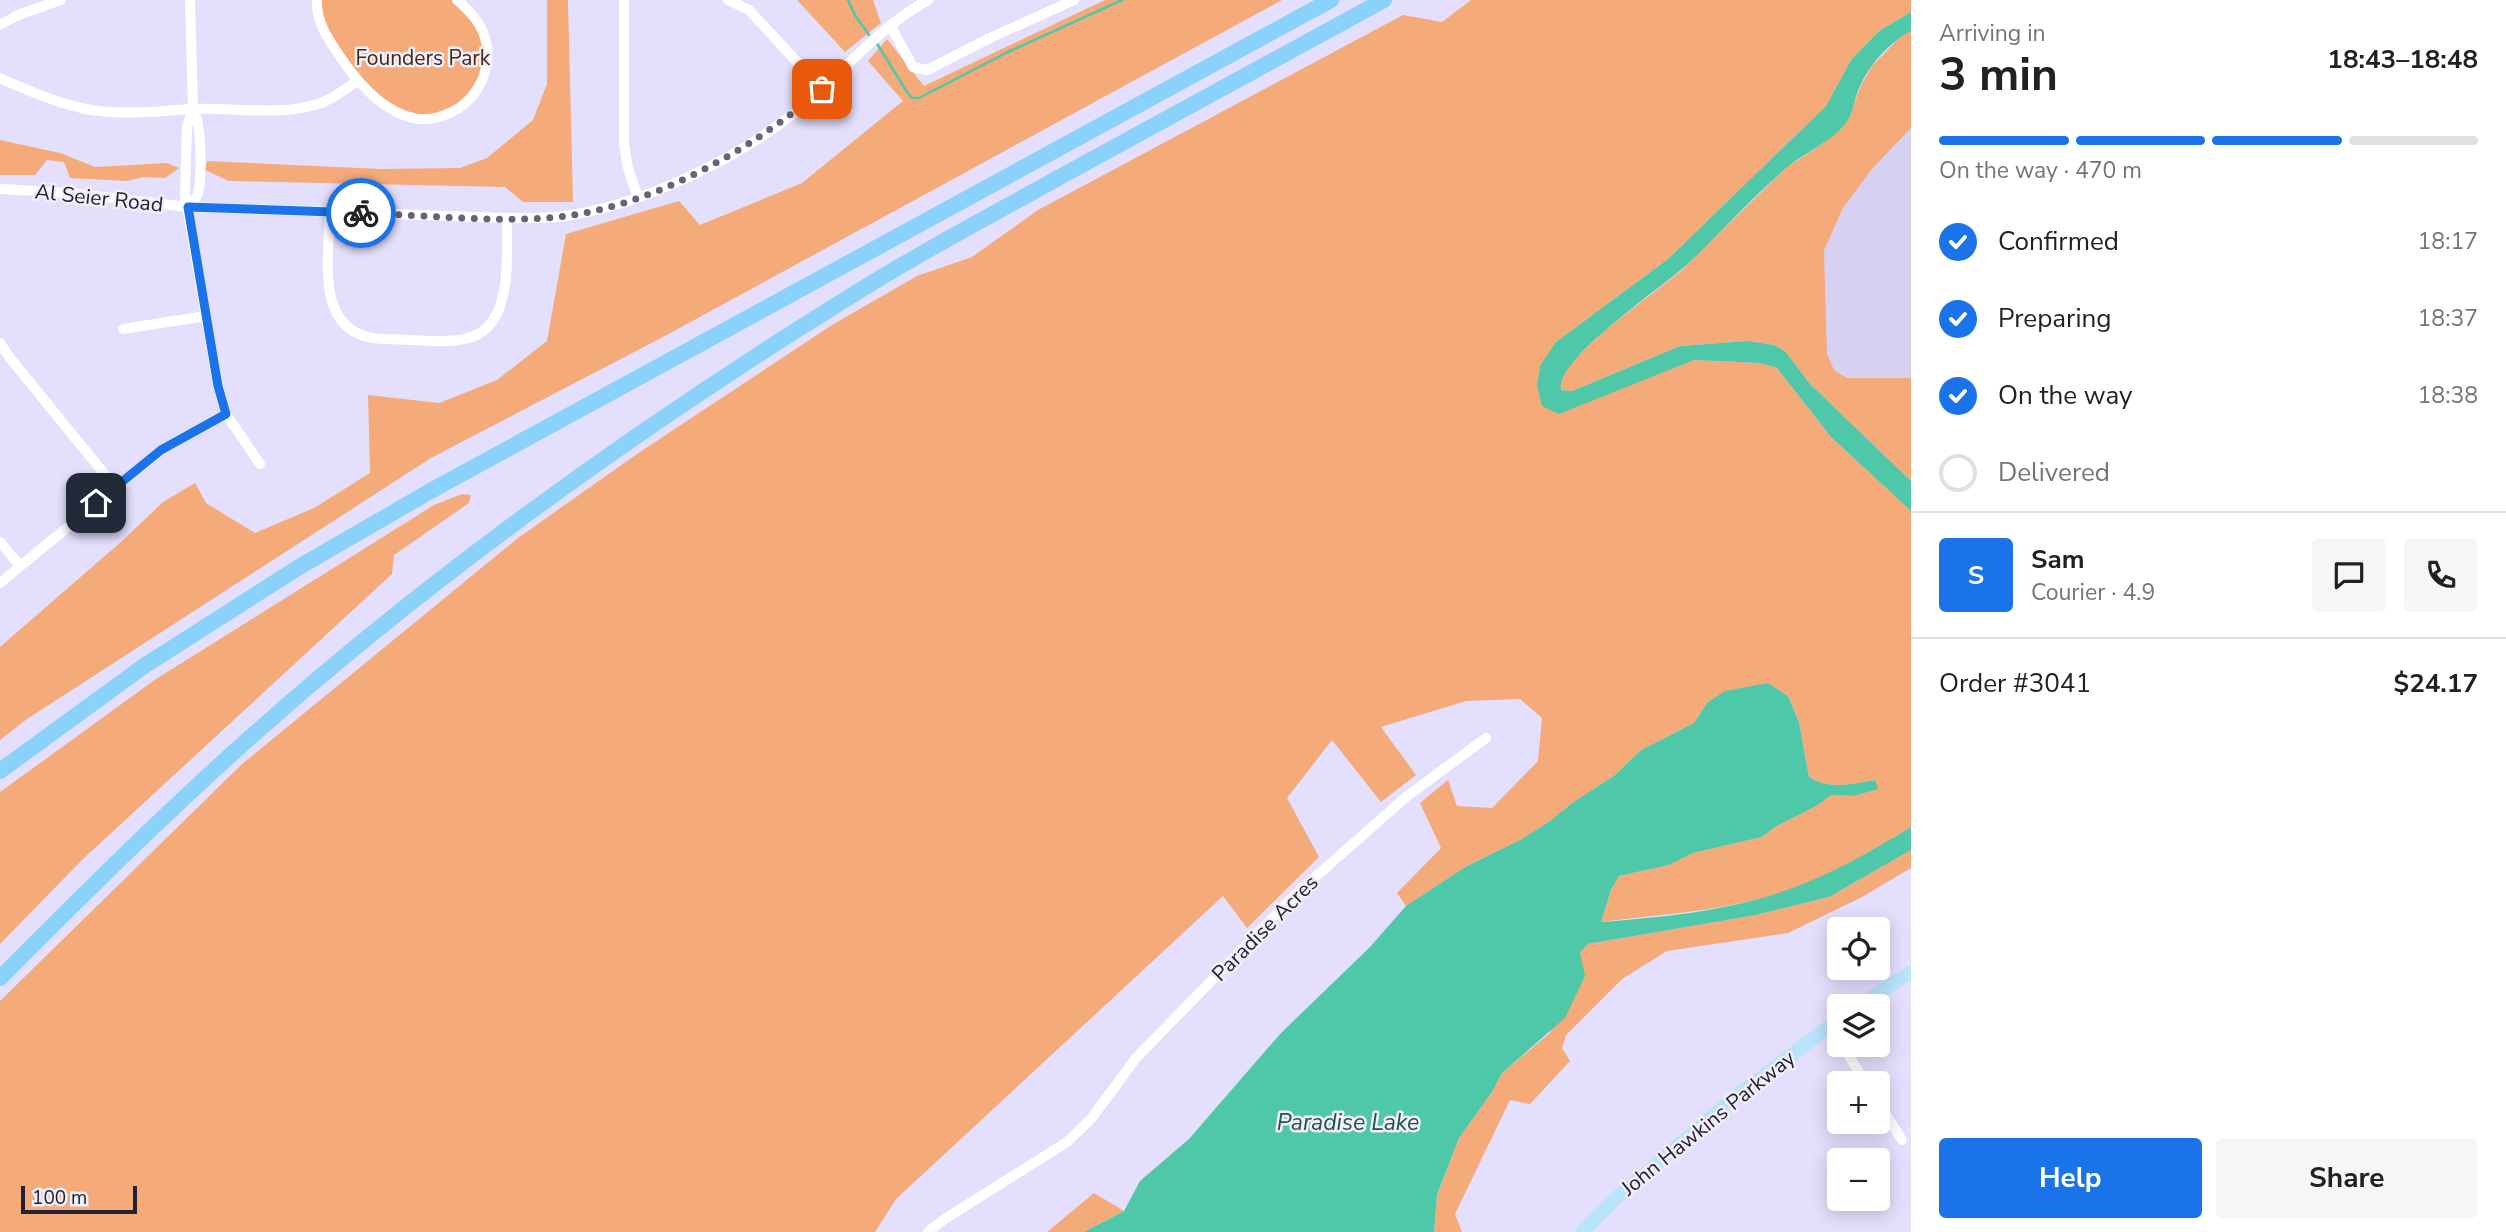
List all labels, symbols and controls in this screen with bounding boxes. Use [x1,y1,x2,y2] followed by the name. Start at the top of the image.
[1939,18,2046,49] text: Arriving in
[2327,42,2478,77] text: 18:43–18:48
[1939,43,2058,106] text: 3 min
[356,44,491,72] park label: Founders Park
[792,59,852,119] pin
[803,70,841,108] icon: bag
[1939,155,2142,186] text: On the way · 470 m
[33,177,165,219] street label: Al Seier Road
[326,178,396,248] courier
[342,194,380,232] icon: bike
[1939,223,1977,261] icon: check
[1998,224,2119,259] text: Confirmed
[2418,226,2478,257] text: 18:17
[1939,300,1977,338] icon: check
[1998,301,2111,336] text: Preparing
[2418,303,2478,334] text: 18:37
[1939,377,1977,415] icon: check
[1998,378,2132,413] text: On the way
[2418,380,2478,411] text: 18:38
[1998,455,2110,490] text: Delivered
[66,473,126,533] pin
[77,484,115,522] icon: home
[2312,538,2386,612] button: chat
[2404,538,2478,612] button: phone
[2031,542,2084,577] text: Sam
[1968,558,1984,593] text: S
[2031,577,2155,608] text: Courier · 4.9
[1939,666,2091,701] text: Order #3041
[2394,666,2478,701] text: $24.17
[1206,869,1324,987] street label: Paradise Acres
[1827,917,1890,1211] map controls
[1827,917,1890,980] button: locate
[1827,994,1890,1057] button: layers
[1614,1044,1801,1202] street label: John Hawkins Parkway
[1827,1071,1890,1134] button: +
[1277,1107,1419,1138] water label: Paradise Lake
[1939,1138,2202,1218] button: Help
[2216,1138,2478,1218] button: Share
[1827,1148,1890,1211] button: −
[21,1183,136,1215] scale bar
[32,1185,87,1211] text: 100 m

